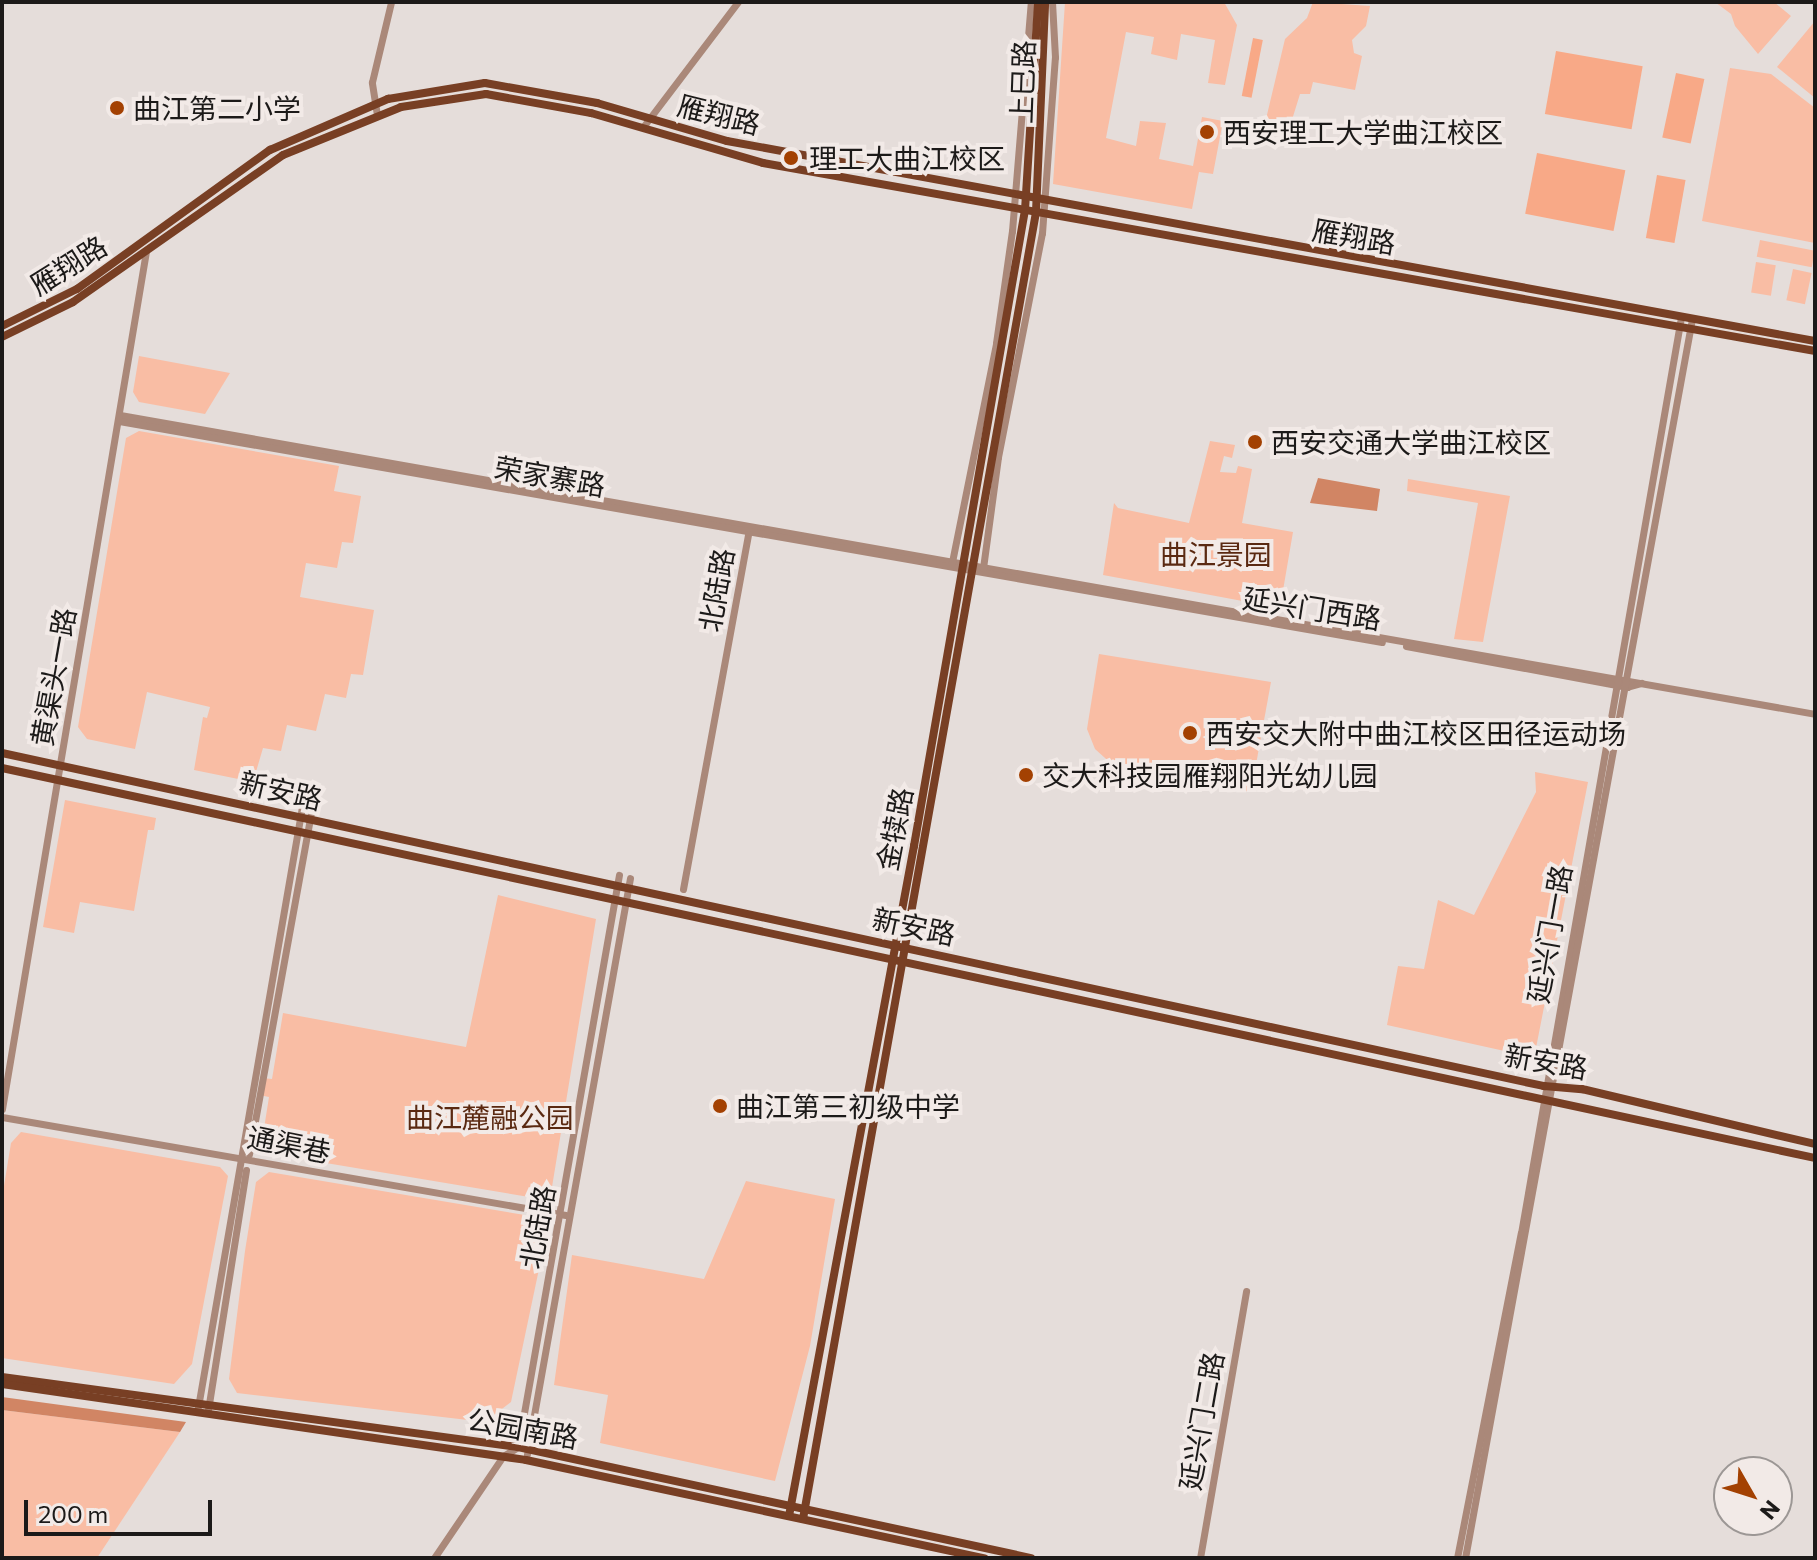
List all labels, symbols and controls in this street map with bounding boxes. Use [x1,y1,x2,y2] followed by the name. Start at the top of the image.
[1004,39,1040,125] street label: 上巳路
[674,88,764,140] street label: 雁翔路
[133,91,301,125] place label: 曲江第二小学
[108,99,126,117] marker: 曲江第二小学
[1223,115,1503,149] place label: 西安理工大学曲江校区
[1198,123,1216,141] marker: 西安理工大学曲江校区
[809,141,1005,175] place label: 理工大曲江校区
[780,147,802,169] marker: 理工大曲江校区
[1310,212,1398,260] street label: 雁翔路
[23,228,113,302] street label: 雁翔路
[1271,425,1551,459] place label: 西安交通大学曲江校区
[1246,433,1264,451] marker: 西安交通大学曲江校区
[492,450,608,502] street label: 荣家寨路
[1160,537,1272,571] park label: 曲江景园
[692,546,740,634] street label: 北陆路
[1240,580,1384,636] street label: 延兴门西路
[24,605,82,749] street label: 黄渠头一路
[1206,716,1626,750] place label: 西安交大附中曲江校区田径运动场
[1181,724,1199,742] marker: 西安交大附中曲江校区田径运动场
[1042,758,1378,792] place label: 交大科技园雁翔阳光幼儿园
[236,764,326,816] street label: 新安路
[1017,766,1035,784] marker: 交大科技园雁翔阳光幼儿园
[869,785,919,873] street label: 金犊路
[1520,862,1578,1006] street label: 延兴门一路
[869,901,959,951] street label: 新安路
[1502,1037,1590,1085] street label: 新安路
[736,1089,960,1123] place label: 曲江第三初级中学
[711,1097,729,1115] marker: 曲江第三初级中学
[406,1100,574,1134] park label: 曲江麓融公园
[245,1119,333,1169] street label: 通渠巷
[513,1183,561,1271] street label: 北陆路
[1172,1349,1230,1493] street label: 延兴门二路
[465,1402,581,1454] street label: 公园南路
[1713,1456,1793,1536] north arrow
[28,1484,216,1534] scale bar
[1755,1495,1786,1525] text: N
[38,1499,108,1528] text: 200 m

